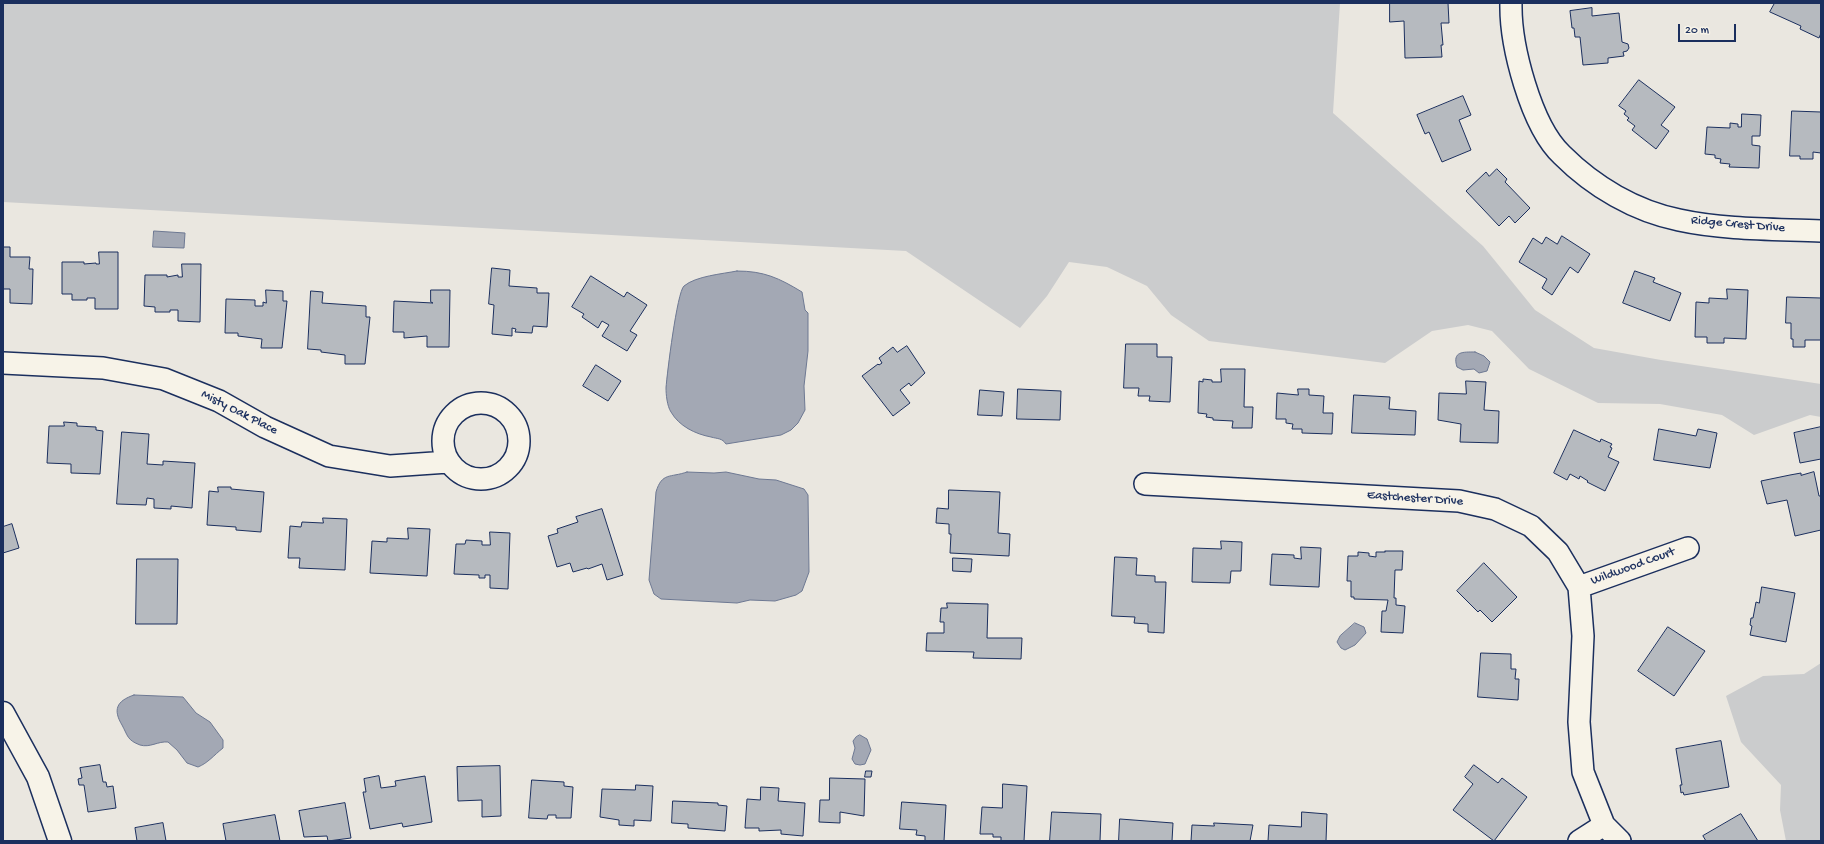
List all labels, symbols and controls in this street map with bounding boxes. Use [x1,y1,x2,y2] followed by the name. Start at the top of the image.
[1680,16,1738,42] scale bar
[1685,24,1709,38] text: 20 m
[1690,213,1786,237] street label: Ridge Crest Drive
[198,387,280,439] street label: Misty Oak Place
[1366,488,1464,510] street label: Eastchester Drive
[1589,545,1677,589] street label: Wildwood Court

